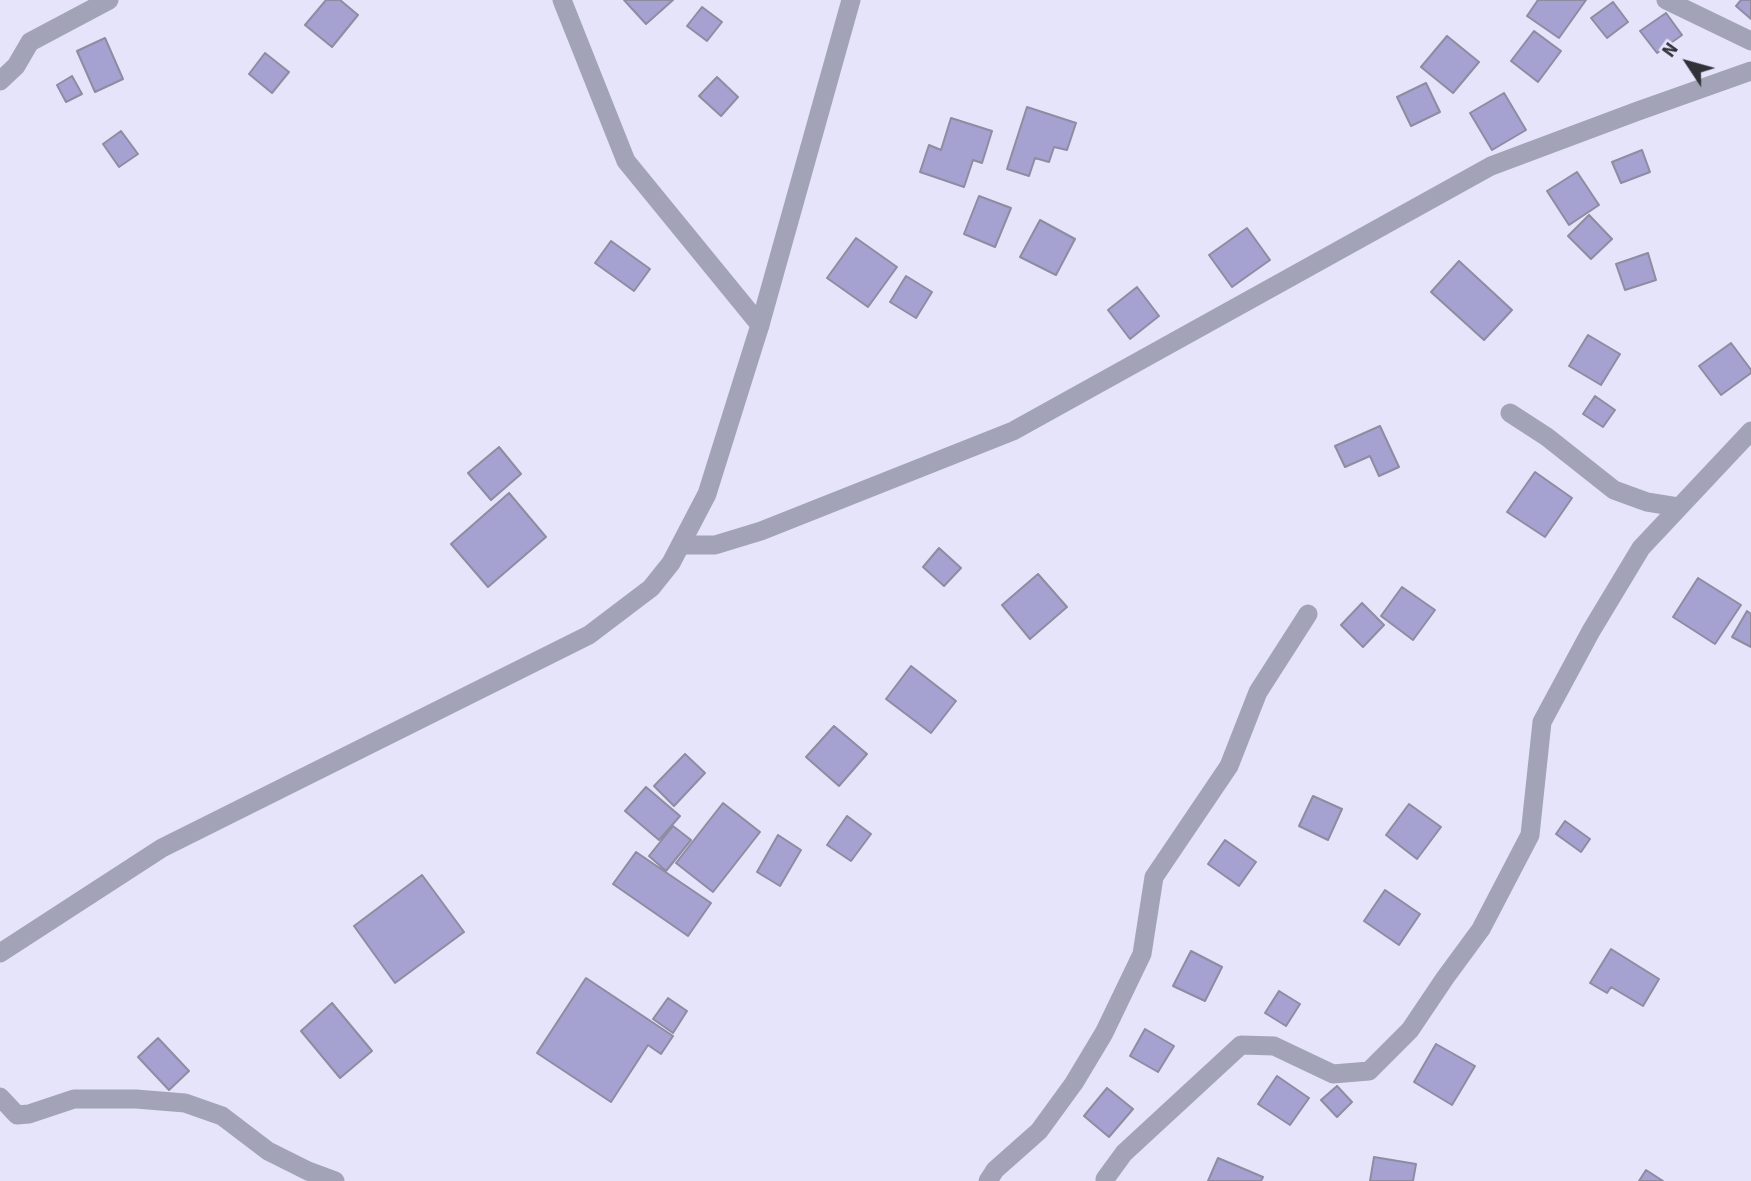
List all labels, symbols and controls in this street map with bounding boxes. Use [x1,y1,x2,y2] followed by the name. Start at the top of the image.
[1653,28,1723,98] north arrow
[1656,37,1685,63] text: N

